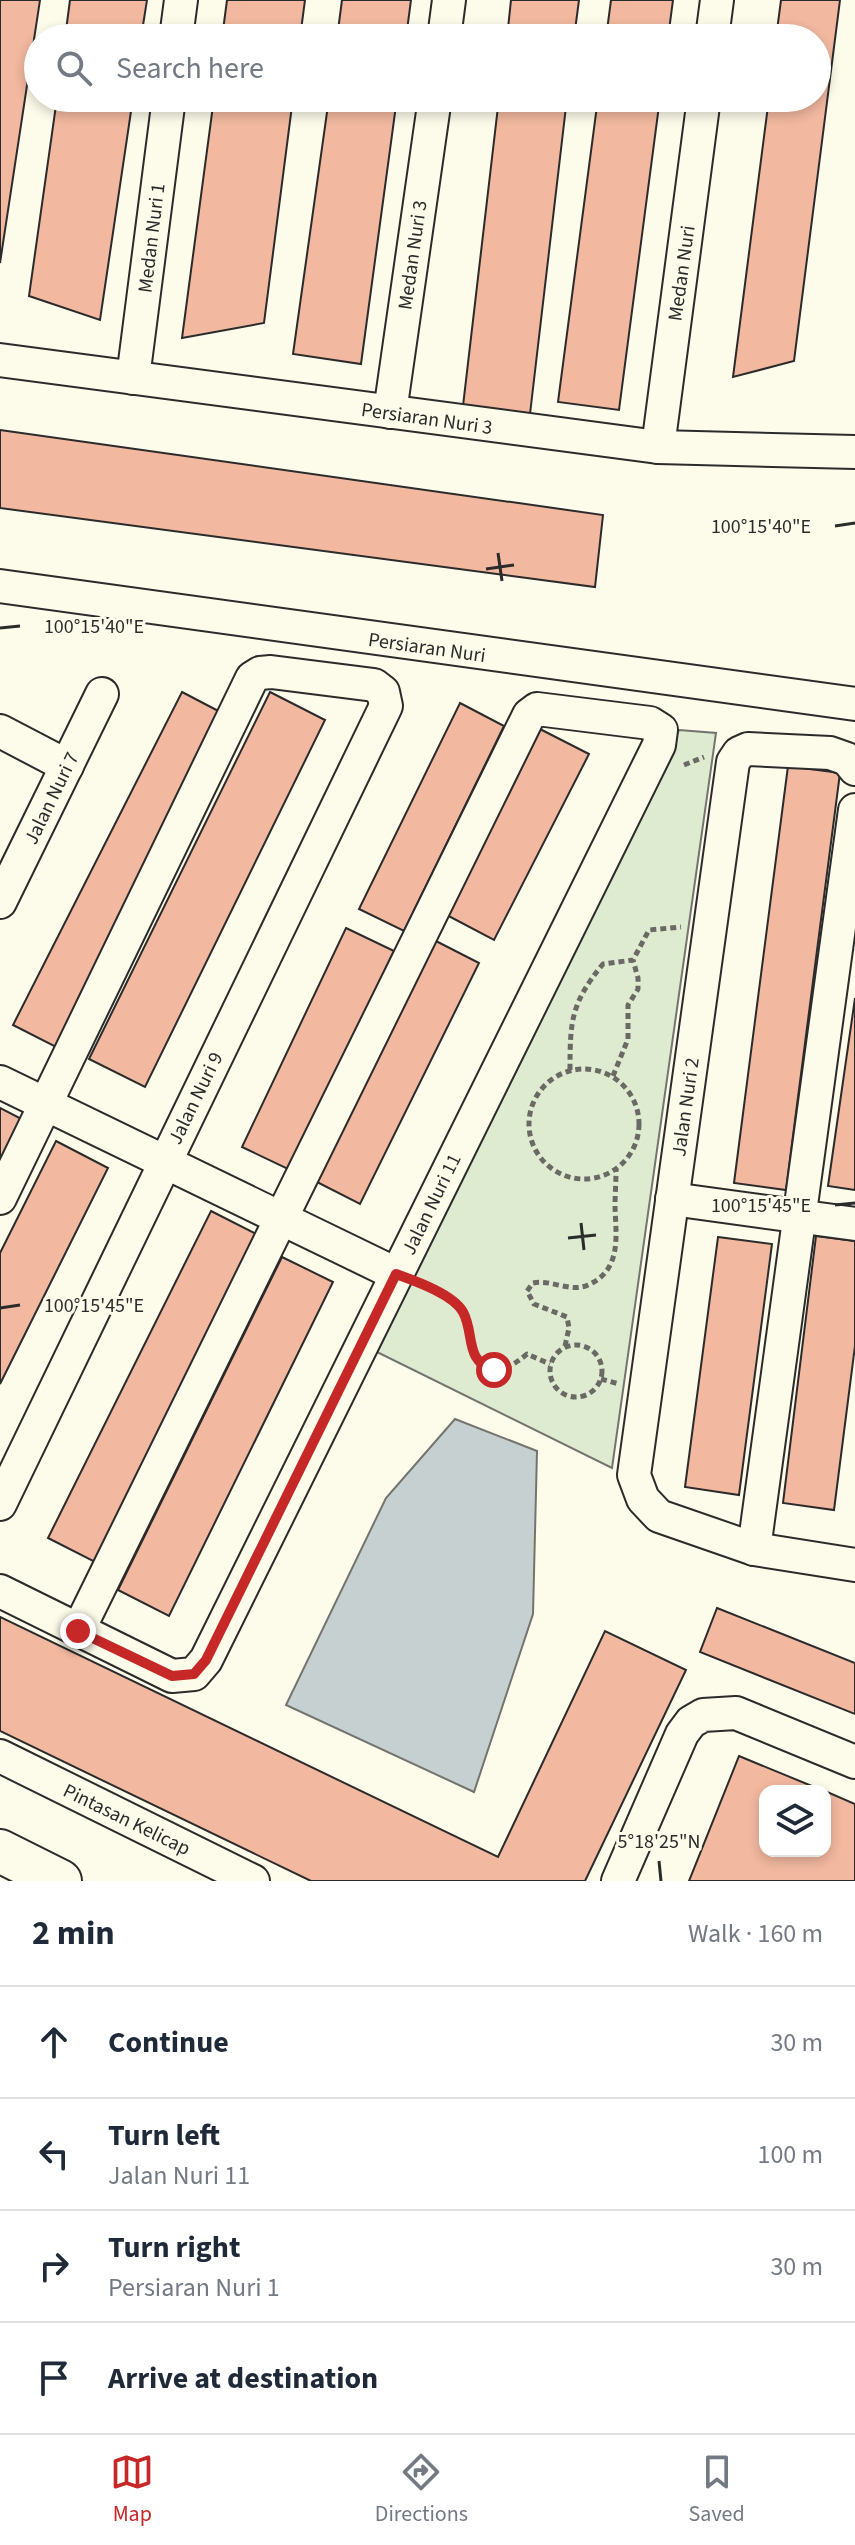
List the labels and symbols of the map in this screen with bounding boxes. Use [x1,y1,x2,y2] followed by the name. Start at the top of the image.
[131,182,173,295] street label: Medan Nuri 1
[391,199,435,312] street label: Medan Nuri 3
[661,224,703,323] street label: Medan Nuri
[359,396,494,442] street label: Persiaran Nuri 3
[711,513,811,541] text: 100°15'40"E
[44,613,144,641] text: 100°15'40"E
[366,626,487,670] street label: Persiaran Nuri
[18,748,86,849] street label: Jalan Nuri 7
[162,1048,230,1149] street label: Jalan Nuri 9
[665,1056,707,1158] street label: Jalan Nuri 2
[395,1149,468,1260] street label: Jalan Nuri 11
[711,1192,811,1220] text: 100°15'45"E
[44,1292,144,1320] text: 100°15'45"E
[476,1352,512,1388] route start
[60,1613,96,1649] route end
[58,1777,195,1863] street label: Pintasan Kelicap
[618,1828,700,1856] text: 5°18'25"N

